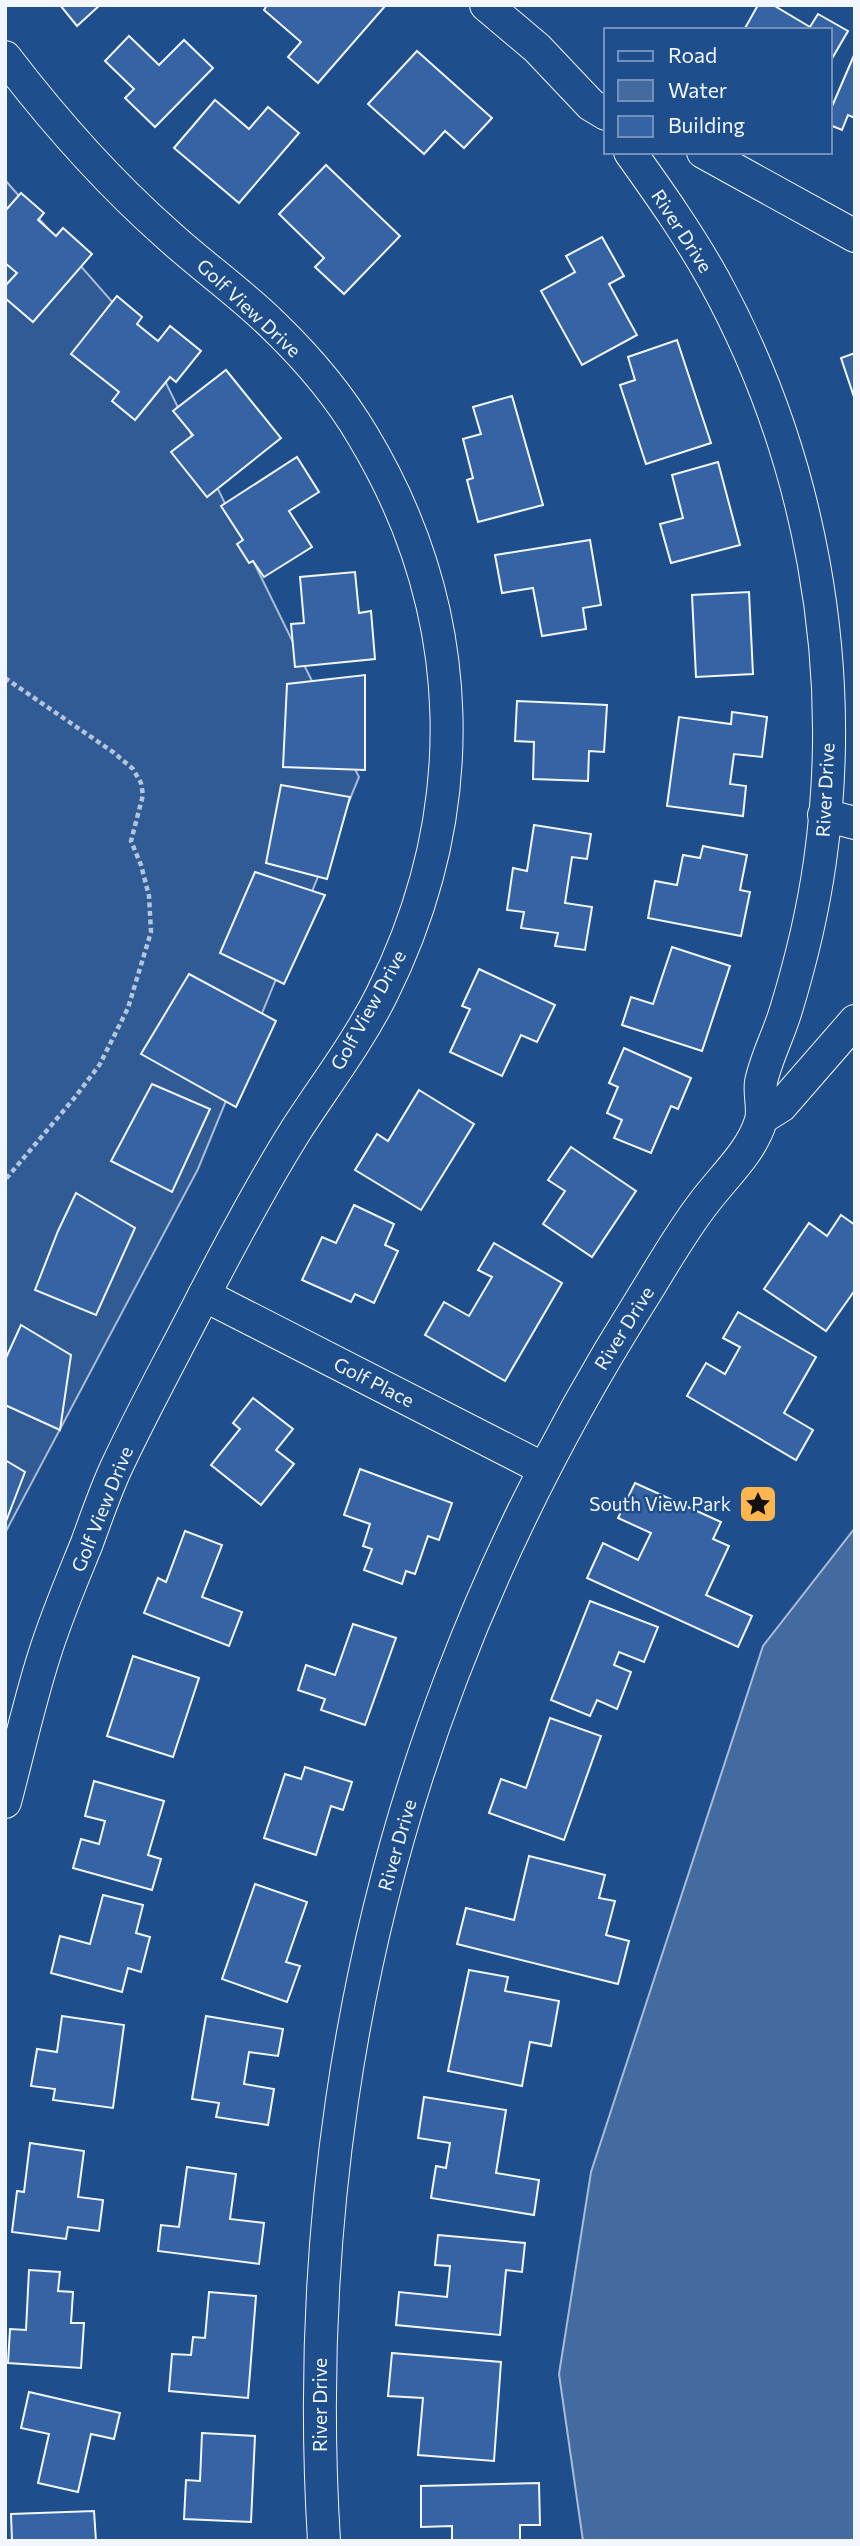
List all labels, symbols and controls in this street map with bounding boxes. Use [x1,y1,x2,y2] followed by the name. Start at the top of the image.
[604,28,832,154] legend
[668,42,717,67] text: Road
[668,77,727,102] text: Water
[668,112,745,137] text: Building
[647,185,718,276] street label: River Drive
[193,254,306,362] street label: Golf View Drive
[811,742,838,838] street label: River Drive
[325,946,410,1074] street label: Golf View Drive
[589,1282,658,1374] street label: River Drive
[330,1351,418,1412] street label: Golf Place
[66,1443,137,1575] street label: Golf View Drive
[737,1483,779,1525] place icon: South View Park
[589,1492,731,1515] place label: South View Park
[372,1796,421,1893] street label: River Drive
[308,2358,331,2452] street label: River Drive

